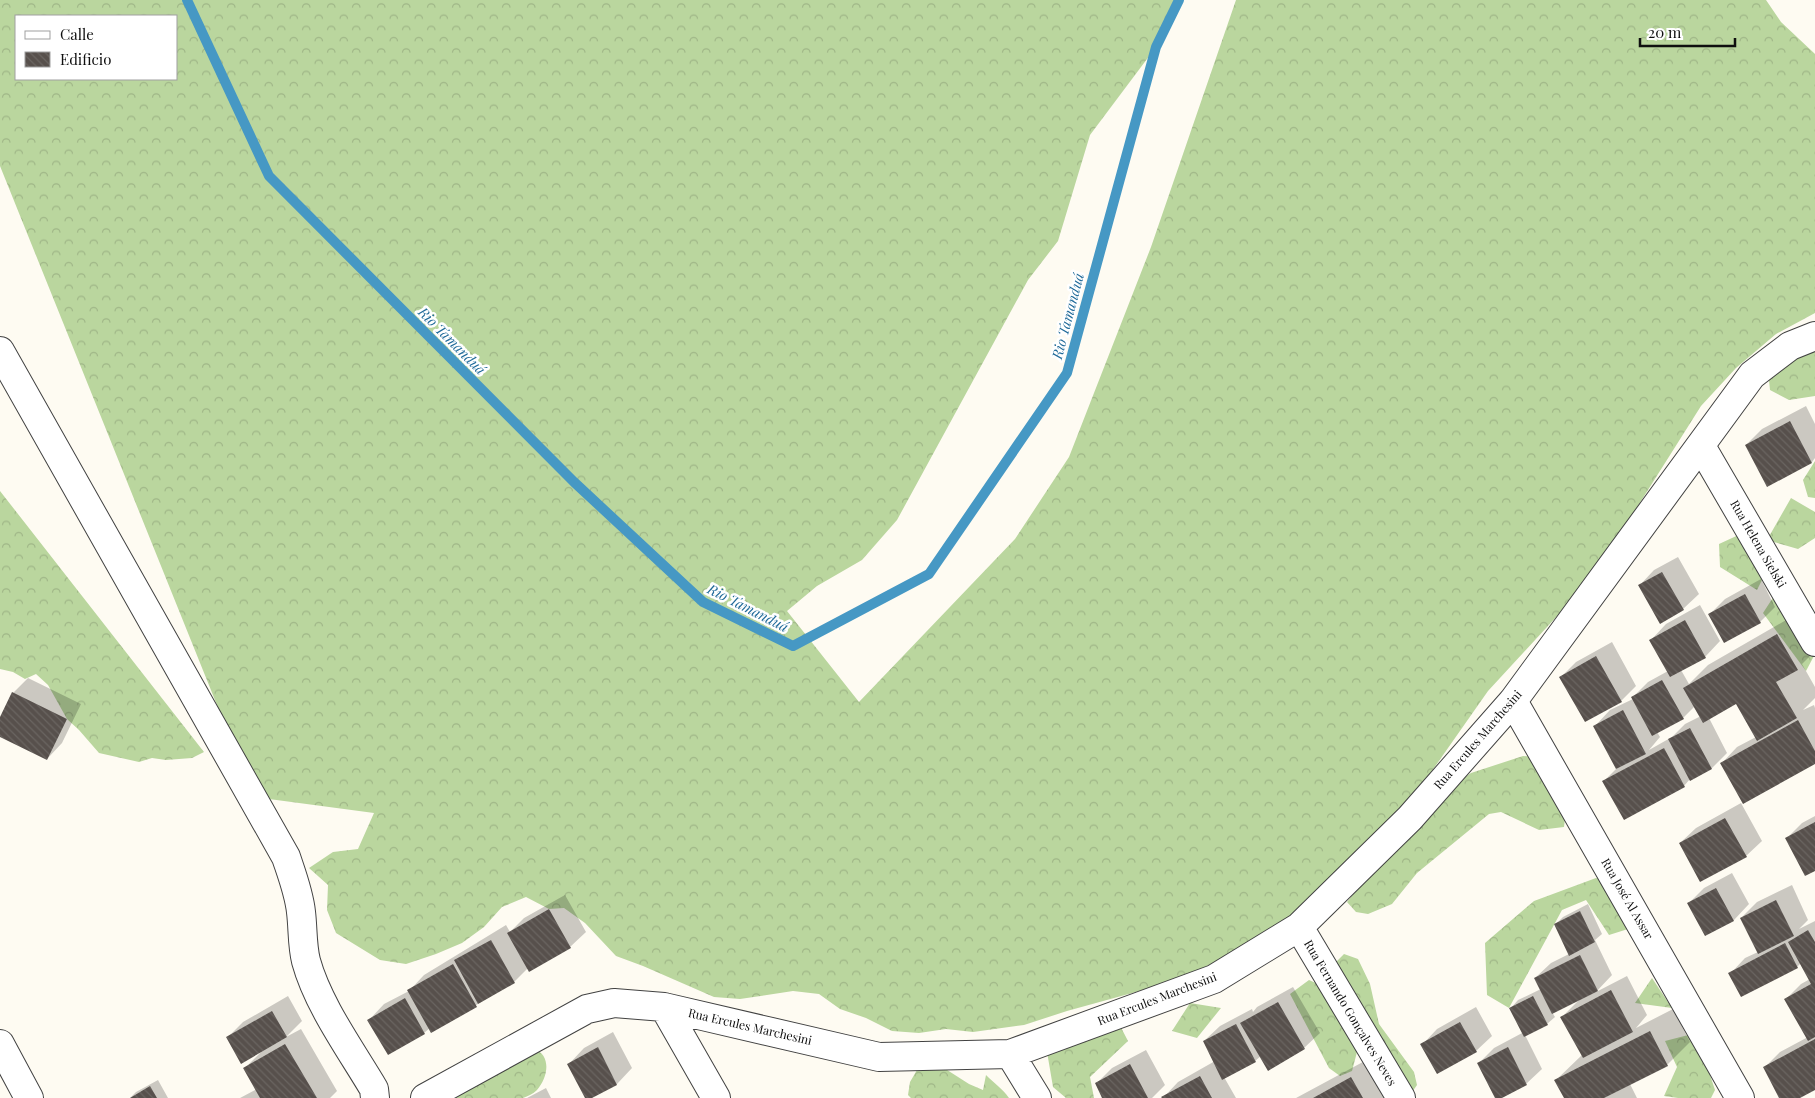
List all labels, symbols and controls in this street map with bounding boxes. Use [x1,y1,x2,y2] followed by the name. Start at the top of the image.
[15,15,178,80] legend
[1640,15,1735,47] scale bar
[1648,22,1682,42] text: 20 m
[60,24,94,44] text: Calle
[60,49,111,69] text: Edificio
[1047,270,1088,362] water label: Rio Tamanduá
[414,302,491,379] water label: Rio Tamanduá
[1727,497,1791,591] street label: Rua Helena Sielski
[704,579,793,636] water label: Rio Tamanduá
[1430,686,1525,792] street label: Rua Ercules Marchesini
[1598,855,1658,942] street label: Rua José Al Assar
[1301,937,1401,1088] street label: Rua Fernando Gonçalves Neves
[1095,968,1219,1028] street label: Rua Ercules Marchesini
[687,1004,814,1048] street label: Rua Ercules Marchesini

